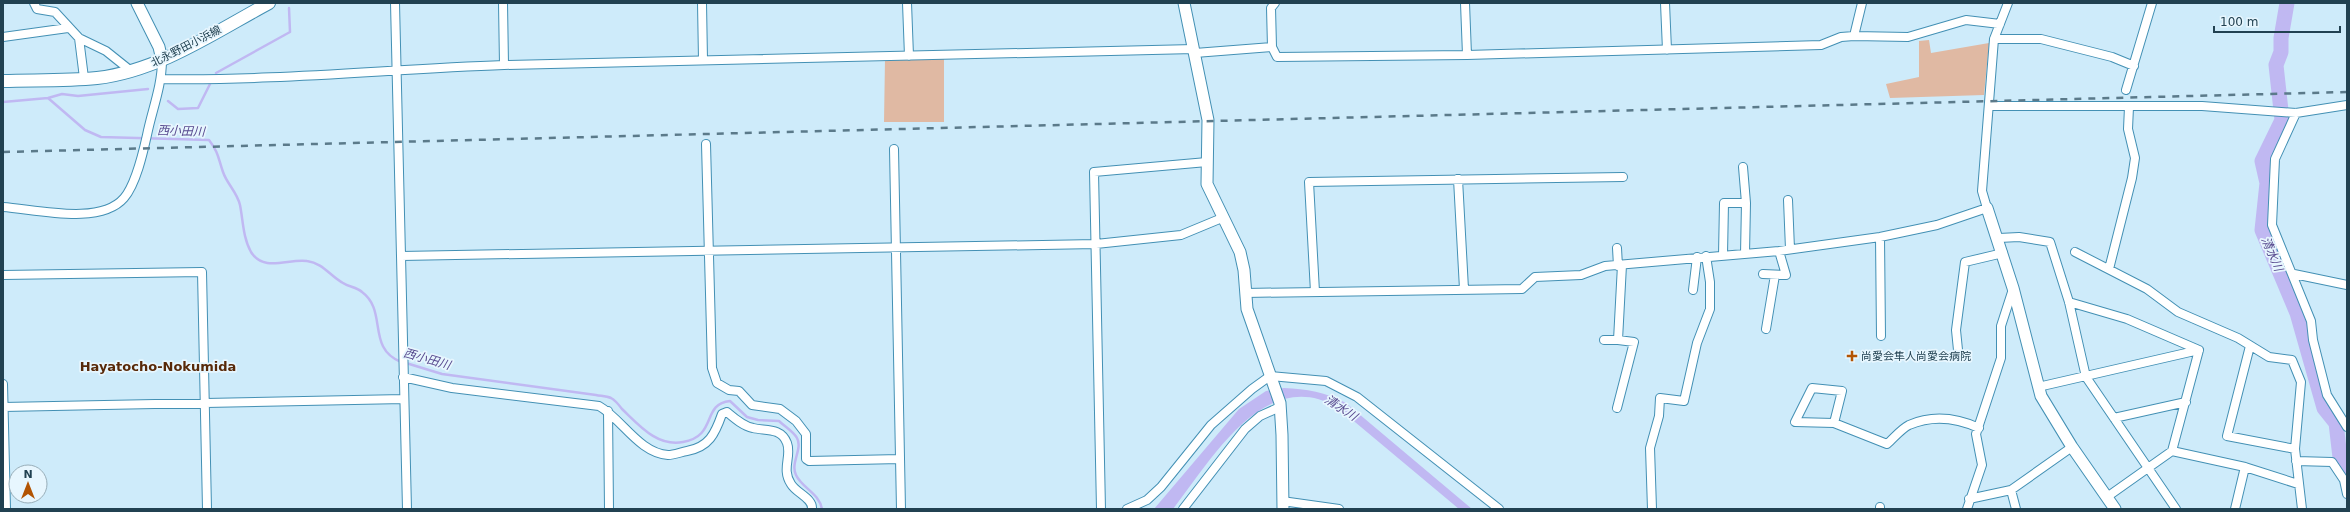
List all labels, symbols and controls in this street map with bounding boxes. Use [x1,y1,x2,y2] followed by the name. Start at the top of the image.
[2214,8,2340,34] scale bar
[2220,15,2258,29] text: 100 m
[149,23,223,70] street label: 北永野田小浜線
[157,123,207,139] water label: 西小田川
[2259,235,2286,275] water label: 清水川
[402,346,454,373] water label: 西小田川
[1846,350,1858,362] marker: 尚愛会隼人尚愛会病院
[1861,350,1971,363] place label: 尚愛会隼人尚愛会病院
[80,359,236,374] district label: Hayatocho-Nokumida
[1322,392,1362,425] water label: 清水川
[8,464,48,504] north arrow
[23,468,33,481] text: N

